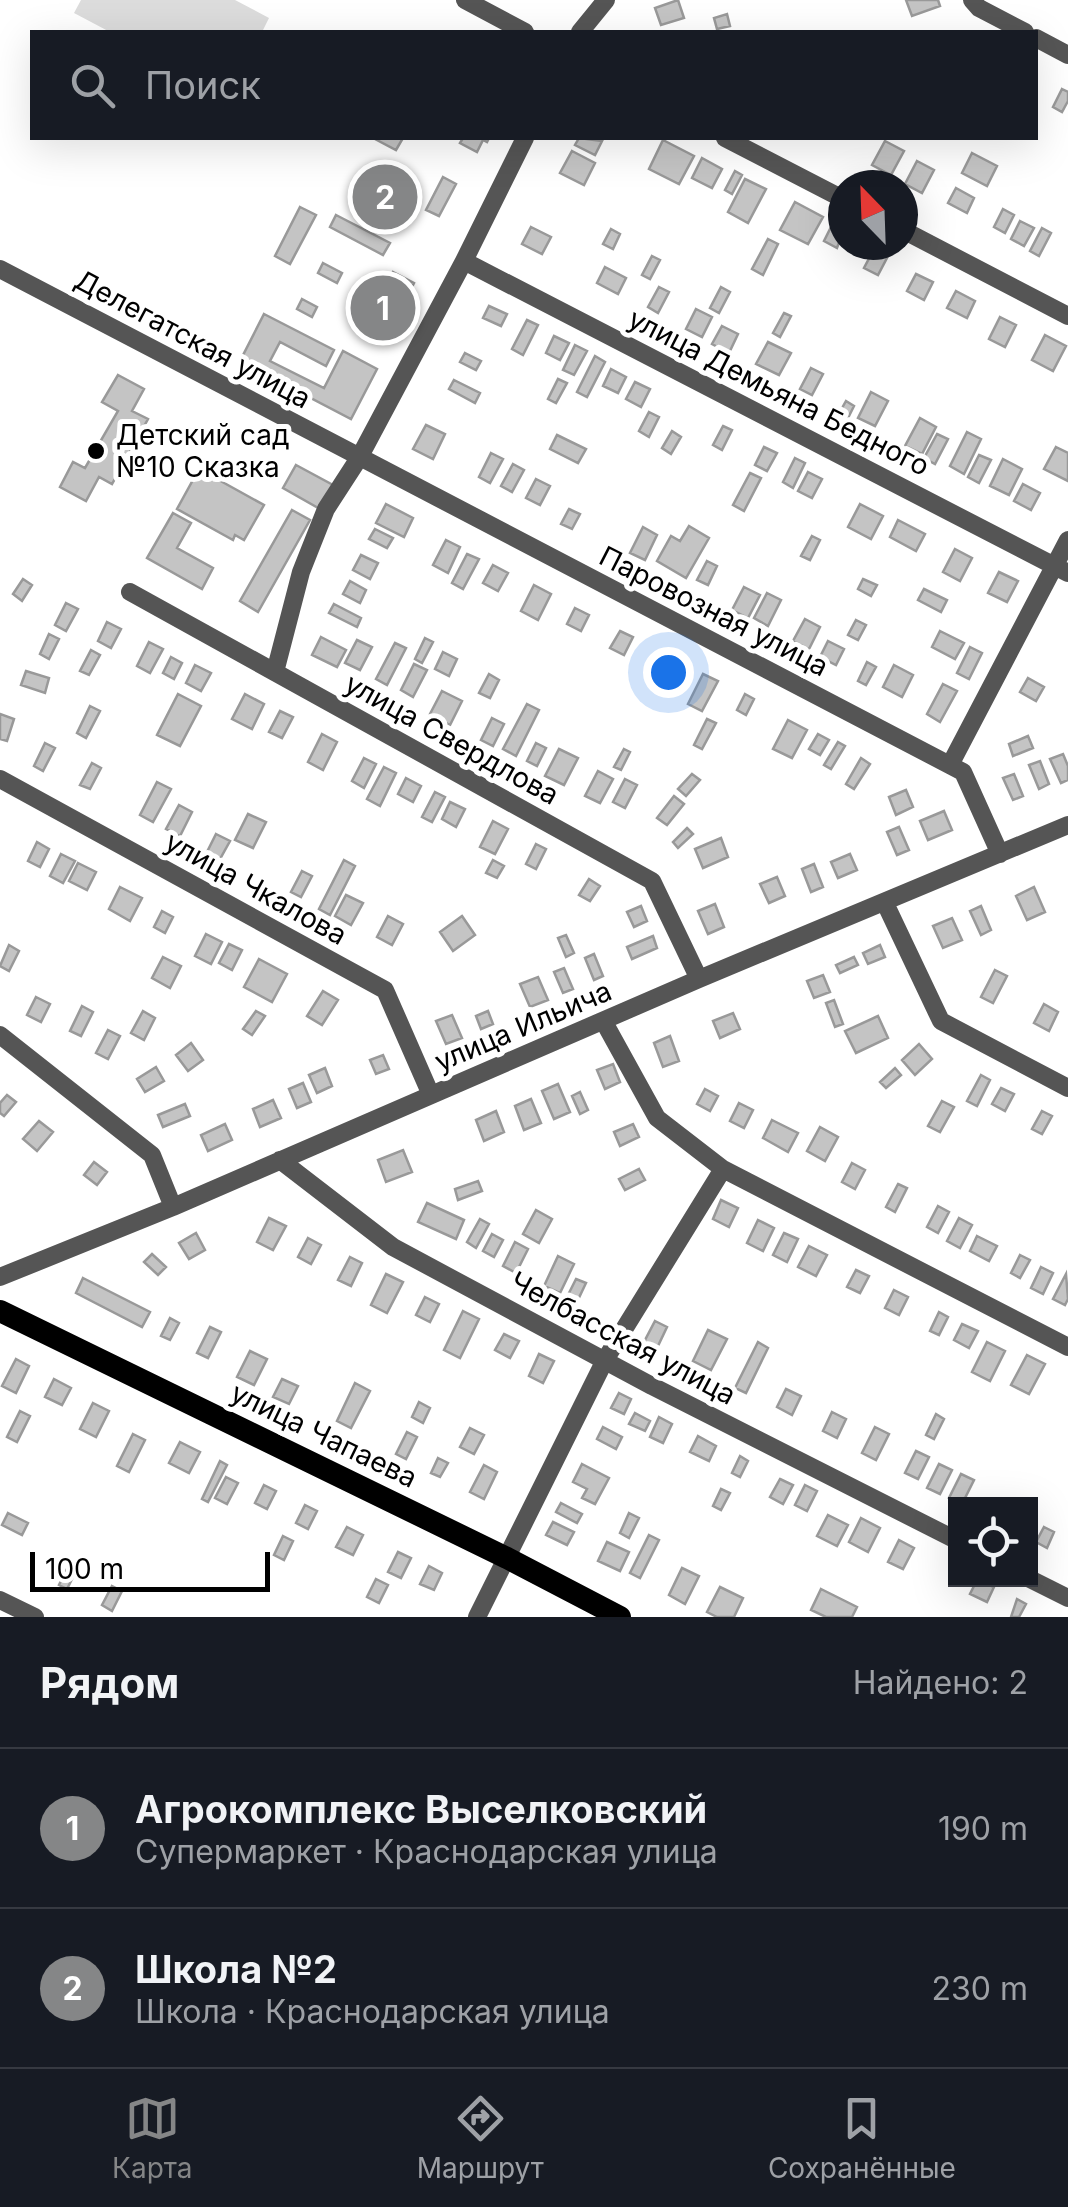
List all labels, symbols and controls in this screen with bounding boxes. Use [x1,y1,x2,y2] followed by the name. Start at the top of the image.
[30,30,1038,140] search box
[65,58,120,113] icon: search
[145,62,261,108] text: Поиск
[352,160,418,234] pin: 2
[828,170,918,260] north arrow
[69,262,317,416] street label: Делегатская улица
[350,270,416,346] pin: 1
[623,301,935,483] street label: улица Демьяна Бедного
[116,418,290,484] place label: Детский сад №10 Сказка
[85,440,107,462] marker: Детский сад №10 Сказка
[594,539,834,683] street label: Паровозная улица
[643,647,694,698] your location
[339,666,565,812] street label: улица Свердлова
[159,824,353,952] street label: улица Чкалова
[429,973,617,1079] street label: улица Ильича
[505,1264,741,1412] street label: Челбасская улица
[225,1375,423,1495] street label: улица Чапаева
[948,1497,1038,1587] map controls
[948,1497,1038,1587] button: locate
[30,1547,270,1592] scale bar
[45,1552,124,1586] text: 100 m
[40,1657,179,1708] text: Рядом
[853,1663,1028,1702] text: Найдено: 2
[135,1786,707,1832] text: Агрокомплекс Выселковский
[66,1809,79,1848] text: 1
[938,1809,1028,1848] text: 190 m
[135,1832,718,1871] text: Супермаркет · Краснодарская улица
[135,1946,337,1992] text: Школа №2
[62,1969,83,2008] text: 2
[932,1969,1028,2008] text: 230 m
[135,1992,610,2031] text: Школа · Краснодарская улица
[112,2091,193,2185] tab: Карта
[417,2091,544,2185] tab: Маршрут
[768,2091,956,2185] tab: Сохранённые

